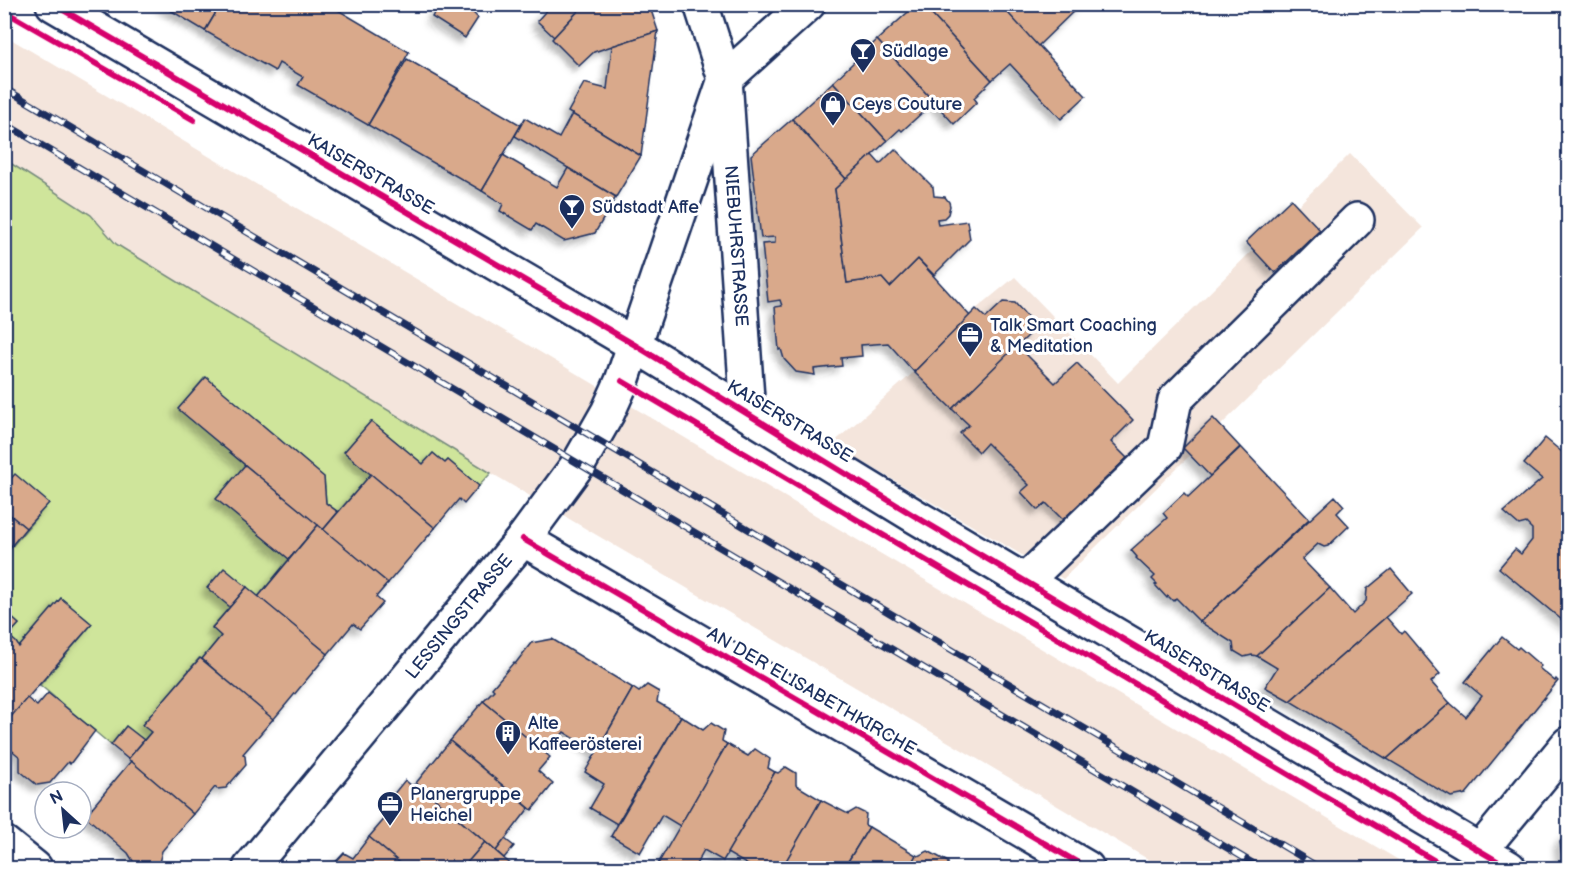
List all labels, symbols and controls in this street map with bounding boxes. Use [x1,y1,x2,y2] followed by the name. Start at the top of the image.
[848,36,878,74] bar icon: Südlage
[882,41,949,62] place label: Südlage
[818,89,848,127] shop icon: Ceys Couture
[852,94,962,115] place label: Ceys Couture
[304,130,438,219] street label: KAISERSTRASSE
[720,165,752,327] street label: NIEBUHRSTRASSE
[557,192,587,230] bar icon: Südstadt Affe
[592,197,699,218] place label: Südstadt Affe
[990,315,1157,357] place label: Talk Smart Coaching & Meditation
[955,320,985,358] office icon: Talk Smart Coaching & Meditation
[723,376,856,467] street label: KAISERSTRASSE
[401,550,517,683] street label: LESSINGSTRASSE
[704,623,920,760] street label: AN DER ELISABETHKIRCHE
[1140,626,1273,717] street label: KAISERSTRASSE
[528,713,642,755] place label: Alte Kaffeerösterei
[493,718,523,756] building icon: Alte Kaffeerösterei
[33,780,93,840] north arrow
[410,784,521,826] place label: Planergruppe Heichel
[47,787,67,809] text: N
[375,789,405,827] office icon: Planergruppe Heichel

